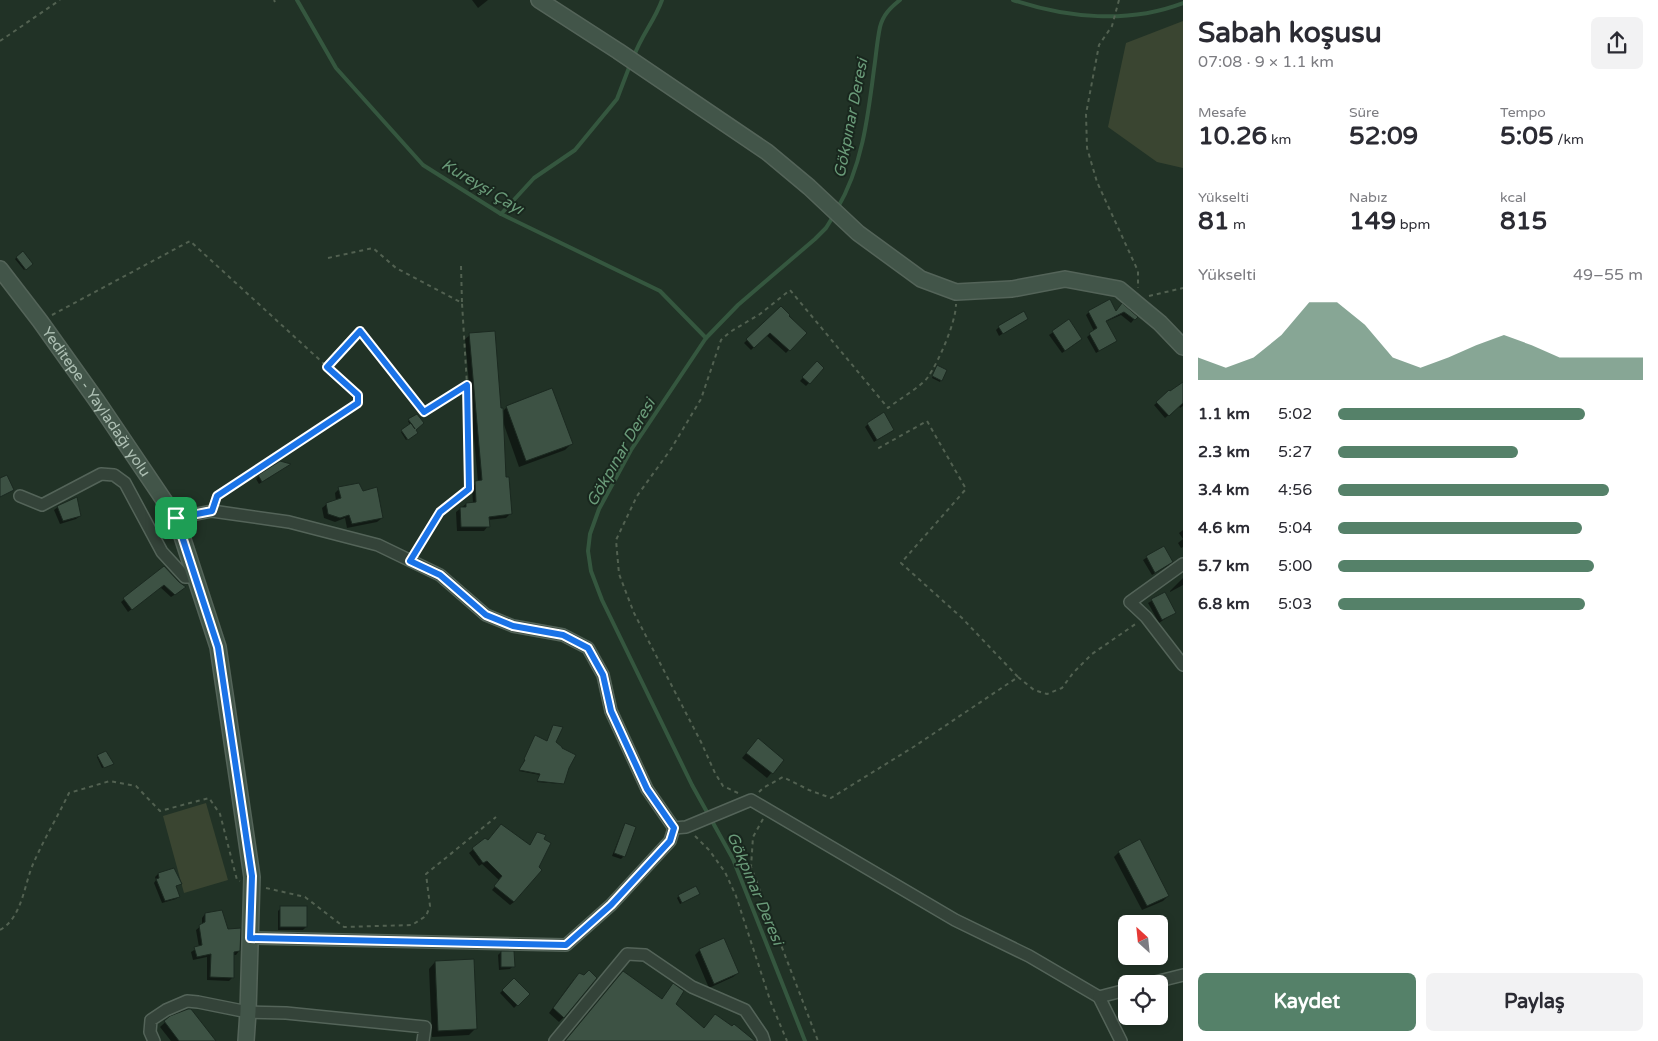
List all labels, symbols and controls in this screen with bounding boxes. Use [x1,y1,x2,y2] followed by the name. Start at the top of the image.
[1198,16,1382,50] text: Sabah koşusu
[1591,17,1643,69] button: share
[1198,52,1334,72] text: 07:08 · 9 × 1.1 km
[830,55,873,180] water label: Gökpınar Deresi
[1198,104,1247,121] text: Mesafe
[1349,104,1379,121] text: Süre
[1500,104,1546,121] text: Tempo
[1198,121,1267,151] text: 10.26
[1349,121,1418,151] text: 52:09
[1500,121,1554,151] text: 5:05
[1267,131,1291,148] text: km
[1554,131,1584,148] text: /km
[438,155,528,220] water label: Kureyşi Çayı
[1198,189,1249,206] text: Yükselti
[1349,189,1387,206] text: Nabız
[1500,189,1526,206] text: kcal
[1198,206,1229,236] text: 81
[1349,206,1396,236] text: 149
[1500,206,1547,236] text: 815
[1229,216,1246,233] text: m
[1396,216,1430,233] text: bpm
[1198,265,1256,285] text: Yükselti
[1573,265,1643,285] text: 49–55 m
[38,323,154,480] street label: Yeditepe - Yayladağı yolu
[582,393,661,510] water label: Gökpınar Deresi
[1198,404,1250,424] text: 1.1 km
[1278,404,1312,424] text: 5:02
[1198,442,1250,462] text: 2.3 km
[1278,442,1312,462] text: 5:27
[1198,480,1250,500] text: 3.4 km
[1278,480,1312,500] text: 4:56
[155,497,197,539] pin
[162,504,190,532] icon: arrive
[1198,518,1250,538] text: 4.6 km
[1278,518,1312,538] text: 5:04
[1198,556,1250,576] text: 5.7 km
[1278,556,1312,576] text: 5:00
[1198,594,1250,614] text: 6.8 km
[1278,594,1312,614] text: 5:03
[722,829,789,950] water label: Gökpınar Deresi
[1118,915,1168,965] north arrow
[1118,915,1168,1025] map controls
[1198,973,1416,1031] button: Kaydet
[1426,973,1643,1031] button: Paylaş
[1118,975,1168,1025] button: locate

